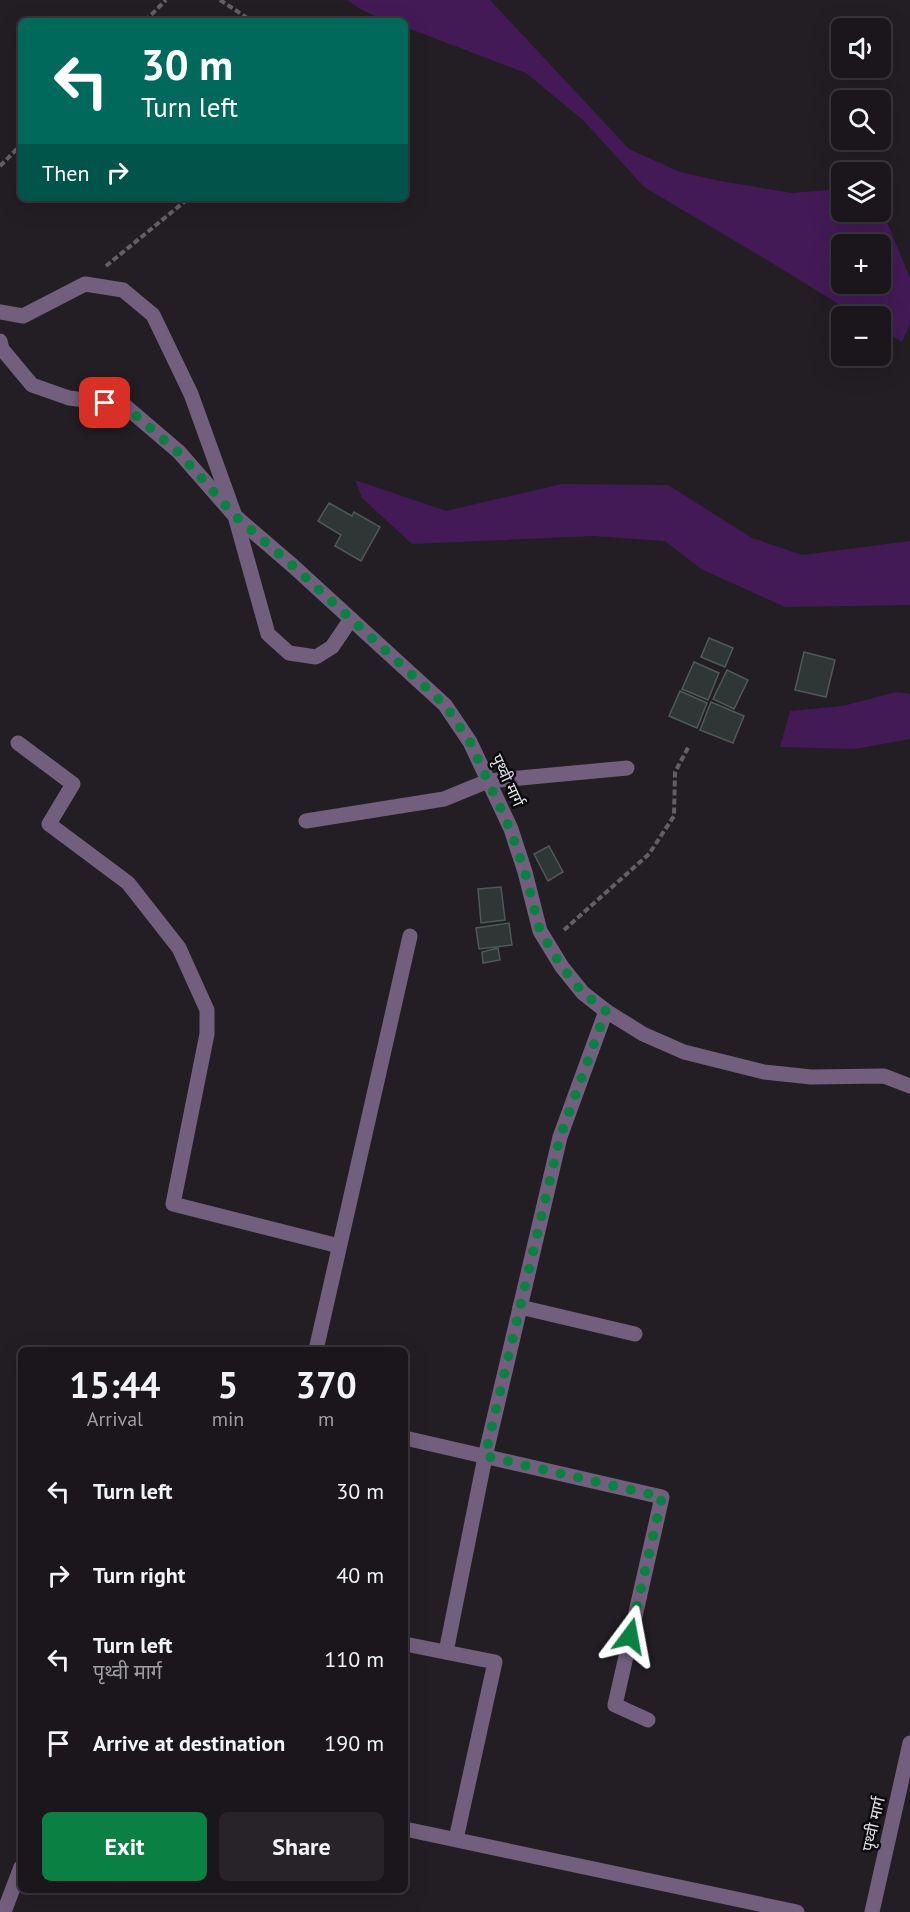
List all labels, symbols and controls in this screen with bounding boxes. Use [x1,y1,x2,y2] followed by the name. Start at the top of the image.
[831,18,891,366] map controls
[831,18,891,78] button: sound
[141,37,233,92] text: 30 m
[42,42,120,120] icon: left
[141,90,238,124] text: Turn left
[831,90,891,150] button: search
[101,156,134,189] icon: right
[42,159,89,187] text: Then
[831,162,891,222] button: layers
[831,234,891,294] button: +
[831,306,891,366] button: −
[79,377,130,428] pin
[88,386,121,419] icon: arrive
[486,751,529,811] street label: पृथ्वी मार्ग
[69,1361,161,1408] text: 15:44
[218,1361,238,1408] text: 5
[296,1361,357,1408] text: 370
[87,1406,143,1432] text: Arrival
[212,1406,244,1432] text: min
[318,1406,334,1432] text: m
[42,1475,75,1508] icon: left
[93,1477,173,1505] text: Turn left
[336,1477,384,1505] text: 30 m
[42,1559,75,1592] icon: right
[93,1561,185,1589] text: Turn right
[336,1561,384,1589] text: 40 m
[598,1604,662,1668] position arrow
[93,1631,173,1659] text: Turn left
[42,1643,75,1676] icon: left
[324,1645,384,1673] text: 110 m
[93,1659,162,1685] text: पृथ्वी मार्ग
[42,1727,75,1760] icon: arrive
[93,1729,285,1757] text: Arrive at destination
[324,1729,384,1757] text: 190 m
[857,1794,890,1853] street label: पृथ्वी मार्ग
[42,1812,207,1881] button: Exit
[219,1812,384,1881] button: Share

